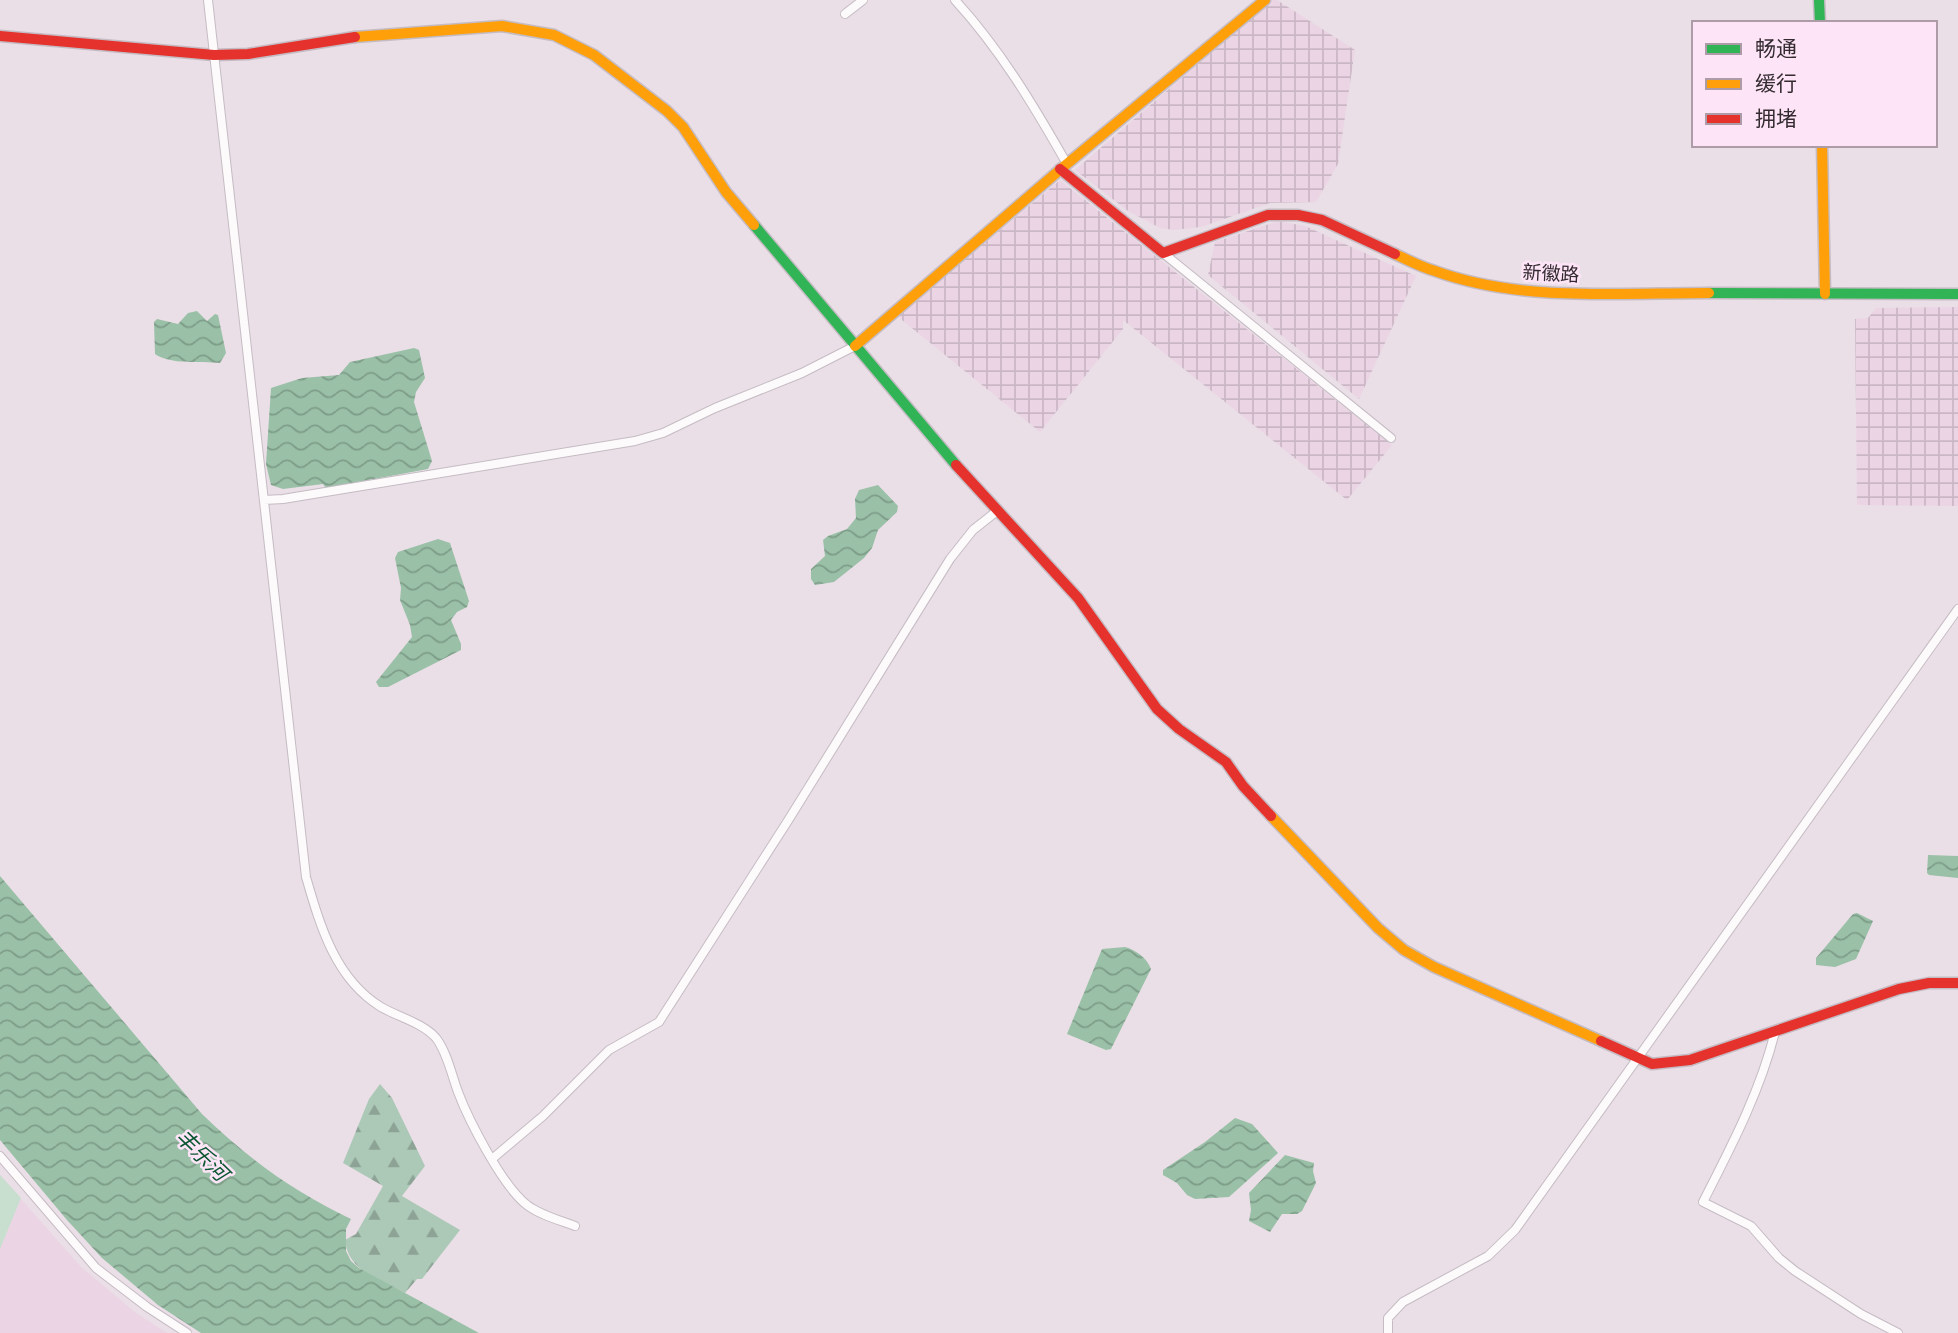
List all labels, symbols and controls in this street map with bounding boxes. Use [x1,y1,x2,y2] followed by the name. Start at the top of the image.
[1692,21,1937,147] legend
[1755,35,1797,62] text: 畅通
[1755,70,1797,97] text: 缓行
[1755,105,1797,132] text: 拥堵
[1522,260,1580,286] street label: 新徽路
[170,1123,237,1189] water label: 丰乐河

